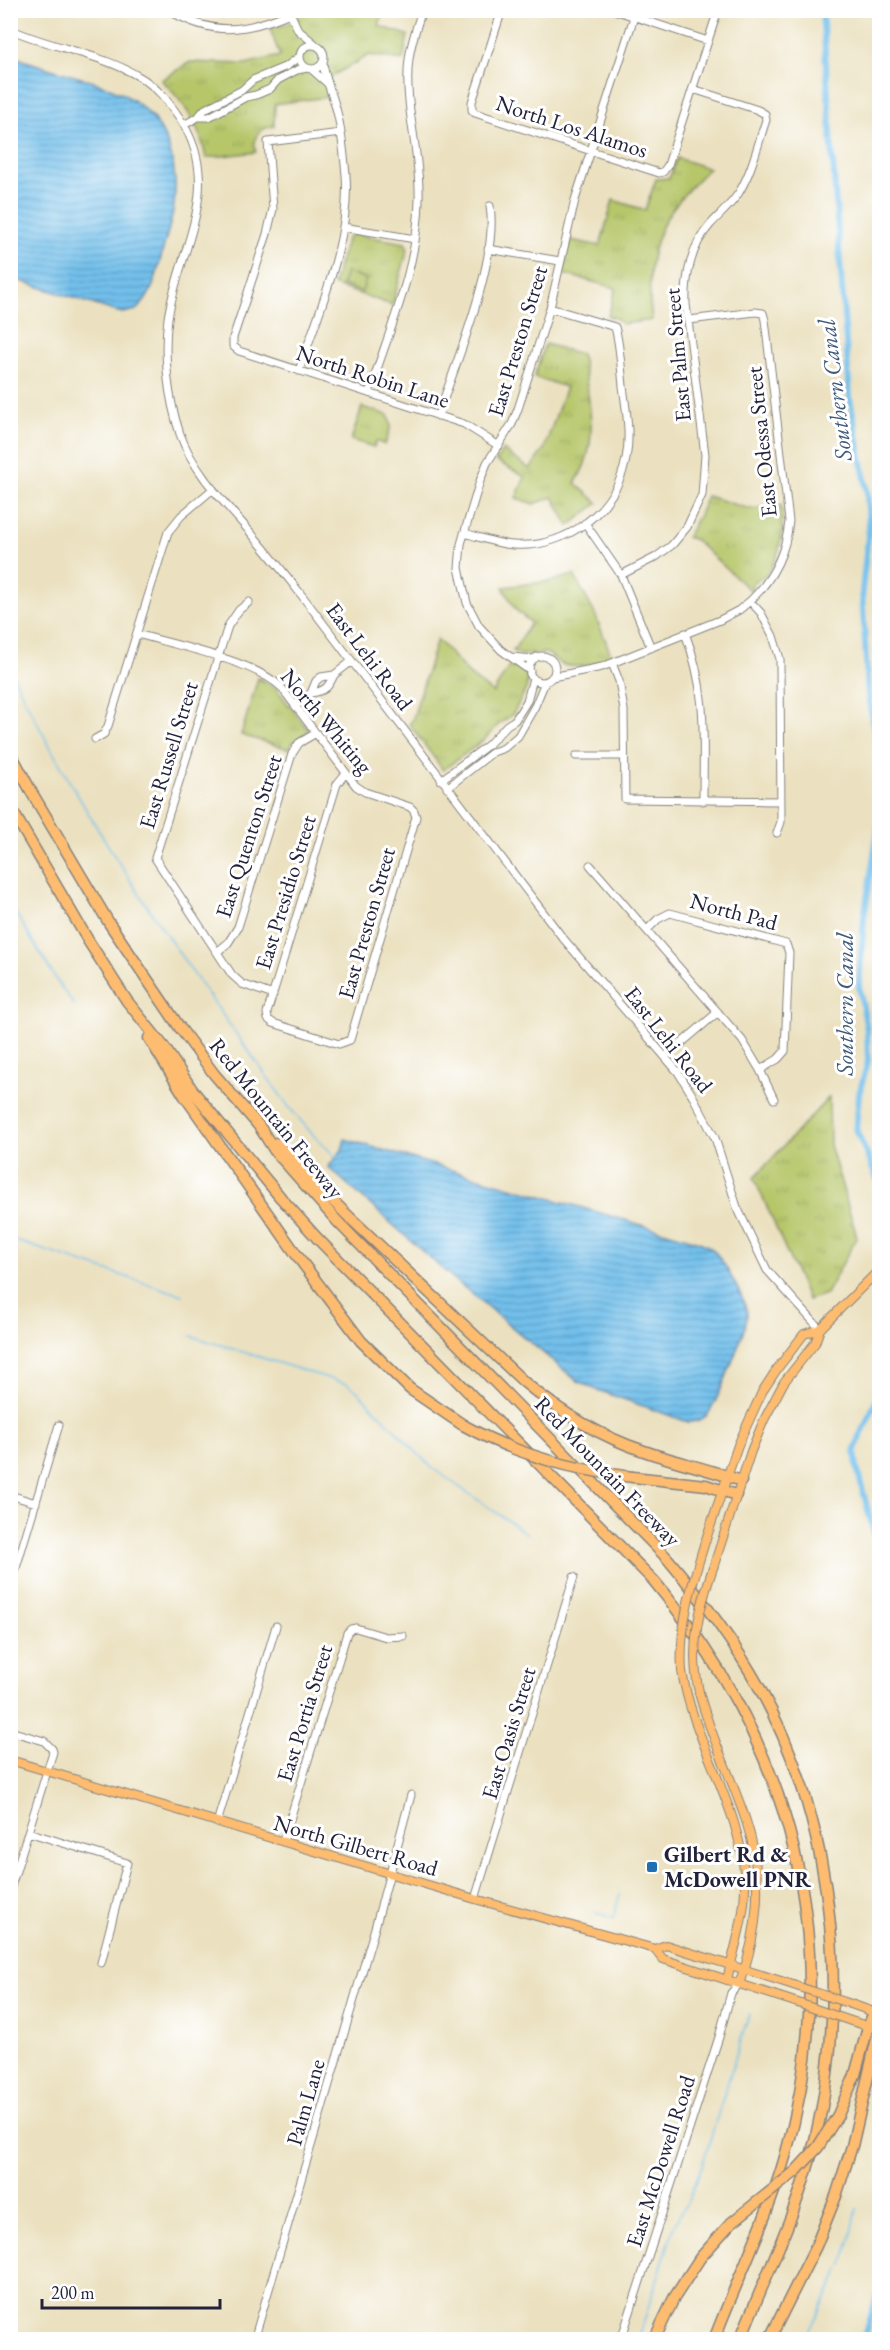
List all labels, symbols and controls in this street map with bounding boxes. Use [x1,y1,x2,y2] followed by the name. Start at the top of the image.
[492,88,651,165] street label: North Los Alamos
[481,262,554,420] street label: East Preston Street
[657,287,698,423] street label: East Palm Street
[810,316,859,464] water label: Southern Canal
[293,338,454,415] street label: North Robin Lane
[739,365,784,519] street label: East Odessa Street
[320,597,420,717] street label: East Lehi Road
[274,663,379,780] street label: North Whiting
[132,678,205,832] street label: East Russell Street
[208,751,289,921] street label: East Quenton Street
[248,811,323,973] street label: East Presidio Street
[331,844,402,1002] street label: East Preston Street
[687,886,782,937] street label: North Pad
[829,931,860,1076] water label: Southern Canal
[618,980,720,1099] street label: East Lehi Road
[203,1032,351,1205] street label: Red Mountain Freeway
[528,1390,687,1553] street label: Red Mountain Freeway
[270,1641,339,1785] street label: East Portia Street
[475,1663,542,1803] street label: East Oasis Street
[270,1808,442,1883] street label: North Gilbert Road
[664,1840,812,1894] place label: Gilbert Rd & McDowell PNR
[645,1860,659,1874] marker: Gilbert Rd & McDowell PNR
[279,2055,332,2149] street label: Palm Lane
[619,2071,702,2251] street label: East McDowell Road
[42,2272,220,2310] scale bar
[51,2281,95,2304] text: 200 m

